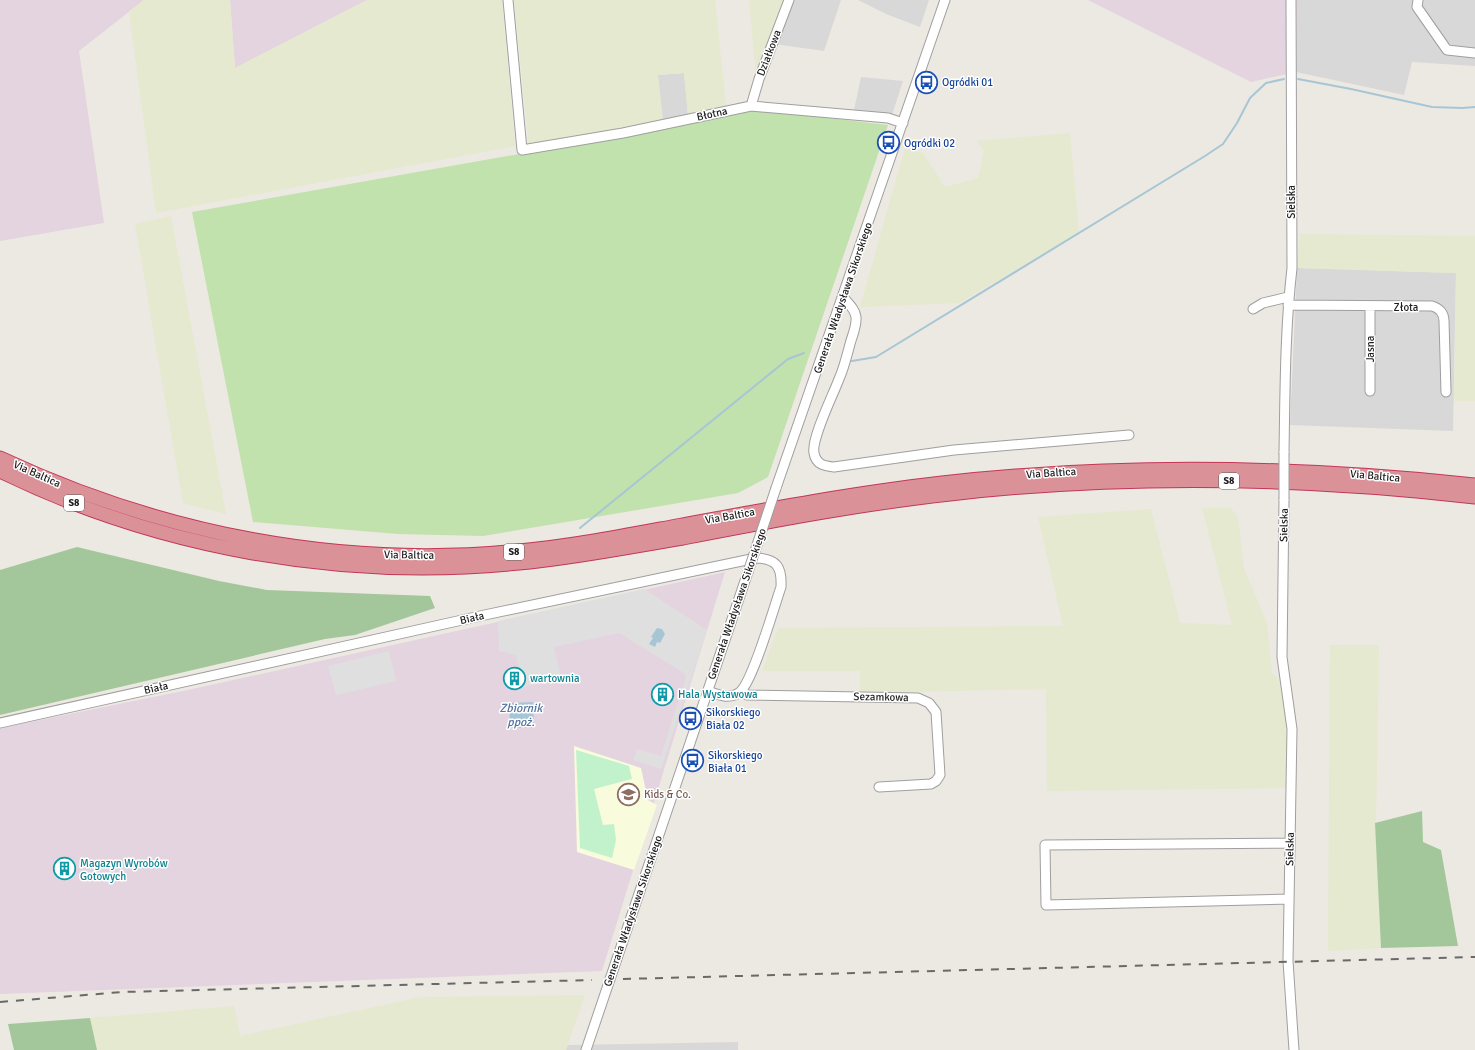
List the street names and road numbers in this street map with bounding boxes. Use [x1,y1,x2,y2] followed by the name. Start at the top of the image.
[754,28,784,78] street label: Działkowa
[695,104,729,124] street label: Błotna
[1285,185,1298,219] street label: Sielska
[811,220,875,375] street label: Generała Władysława Sikorskiego
[1394,301,1419,314] street label: Złota
[1364,335,1377,362] street label: Jasna
[11,458,63,490] street label: Via Baltica
[1025,465,1077,481] street label: Via Baltica
[1349,467,1401,485] street label: Via Baltica
[1219,473,1239,489] road number: S8
[64,495,84,511] road number: S8
[704,505,756,527] street label: Via Baltica
[1277,508,1291,542] street label: Sielska
[705,526,769,681] street label: Generała Władysława Sikorskiego
[504,544,524,560] road number: S8
[384,548,435,562] street label: Via Baltica
[459,609,486,627] street label: Biała
[143,679,170,697] street label: Biała
[853,690,909,704] street label: Sezamkowa
[1283,832,1297,866] street label: Sielska
[601,833,665,988] street label: Generała Władysława Sikorskiego

